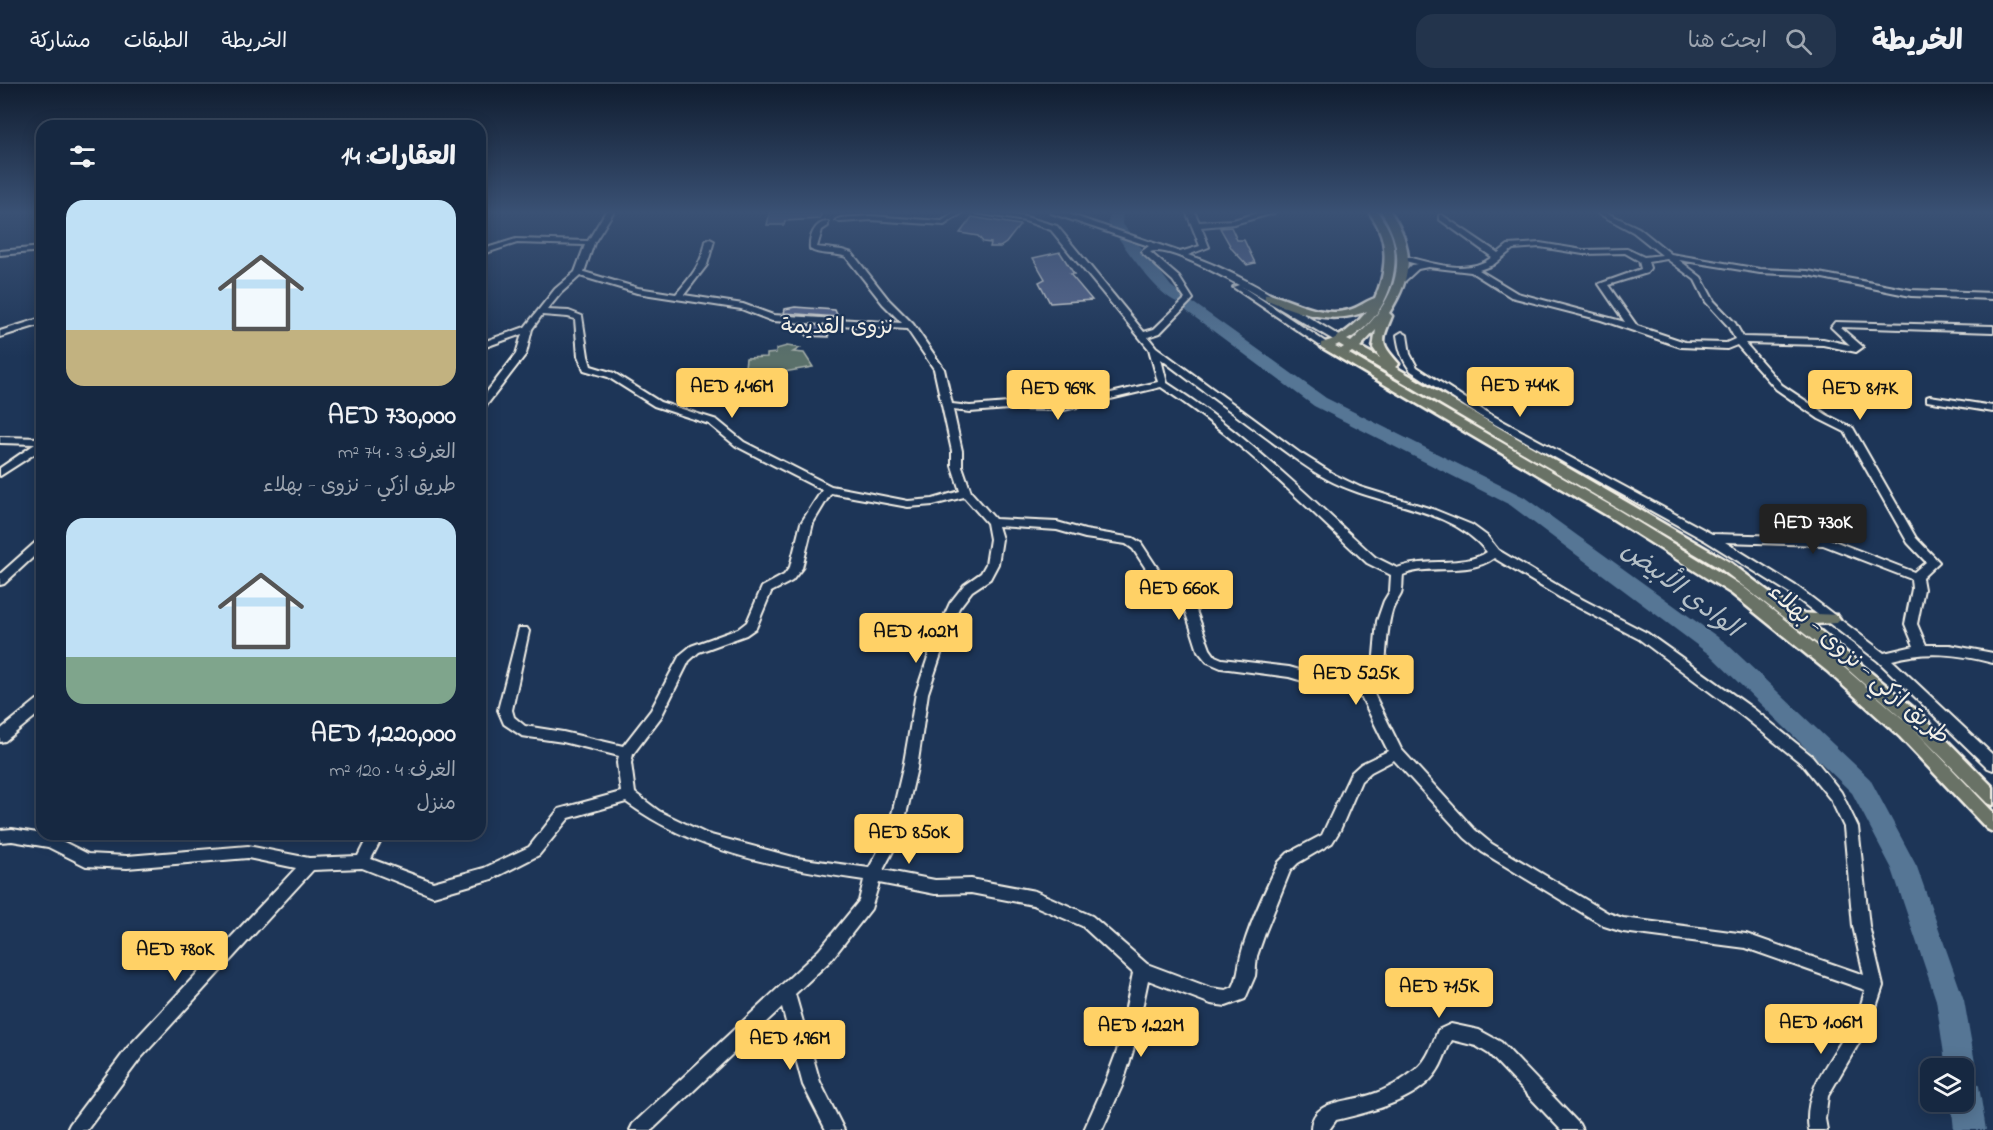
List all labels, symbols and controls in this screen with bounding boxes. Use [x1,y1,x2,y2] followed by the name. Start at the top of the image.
[1416,14,1836,68] search box
[1872,22,1963,63] text: الخريطة
[1782,25,1815,58] icon: search
[1688,26,1767,58] text: ابحث هنا
[30,27,91,57] text: مشاركة
[124,27,189,57] text: الطبقات
[222,27,287,57] text: الخريطة
[341,139,456,177] text: العقارات: 14
[66,140,99,173] icon: filters
[207,239,315,347] icon: home
[781,312,893,344] district label: نزوى القديمة
[1458,367,1582,418] pin: AED 744K
[663,368,801,419] pin: AED 1.46M
[996,370,1120,421] pin: AED 969K
[1798,370,1922,421] pin: AED 817K
[1481,372,1559,401] text: AED 744K
[690,373,774,402] text: AED 1.46M
[1021,375,1095,404] text: AED 969K
[1822,375,1898,404] text: AED 817K
[328,398,456,436] text: AED 730,000
[338,439,456,468] text: الغرف: 3 · 74 m²
[263,472,456,501] text: طريق ازكي - نزوى - بهلاء
[1751,504,1875,555] pin: AED 730K
[1774,509,1852,538] text: AED 730K
[1612,531,1751,650] water label: الوادي الأبيض
[207,557,315,665] icon: home
[1117,570,1241,621] pin: AED 660K
[1139,575,1219,604] text: AED 660K
[1758,576,1957,755] street label: طريق ازكي - نزوى - بهلاء
[847,613,985,664] pin: AED 1.02M
[873,618,959,647] text: AED 1.02M
[1294,655,1418,706] pin: AED 525K
[1313,660,1399,689] text: AED 525K
[311,716,456,754] text: AED 1,220,000
[329,757,456,786] text: الغرف: 4 · 120 m²
[417,790,456,819] text: منزل
[847,814,971,865] pin: AED 850K
[868,819,950,848] text: AED 850K
[113,931,237,982] pin: AED 780K
[136,936,214,965] text: AED 780K
[1377,968,1501,1019] pin: AED 715K
[1399,973,1479,1002] text: AED 715K
[1752,1004,1890,1055] pin: AED 1.06M
[1072,1007,1210,1058] pin: AED 1.22M
[1779,1009,1863,1038] text: AED 1.06M
[1098,1012,1184,1041] text: AED 1.22M
[721,1020,859,1071] pin: AED 1.96M
[749,1025,831,1054] text: AED 1.96M
[1920,1058,1974,1112] map controls
[1920,1058,1974,1112] button: layers

